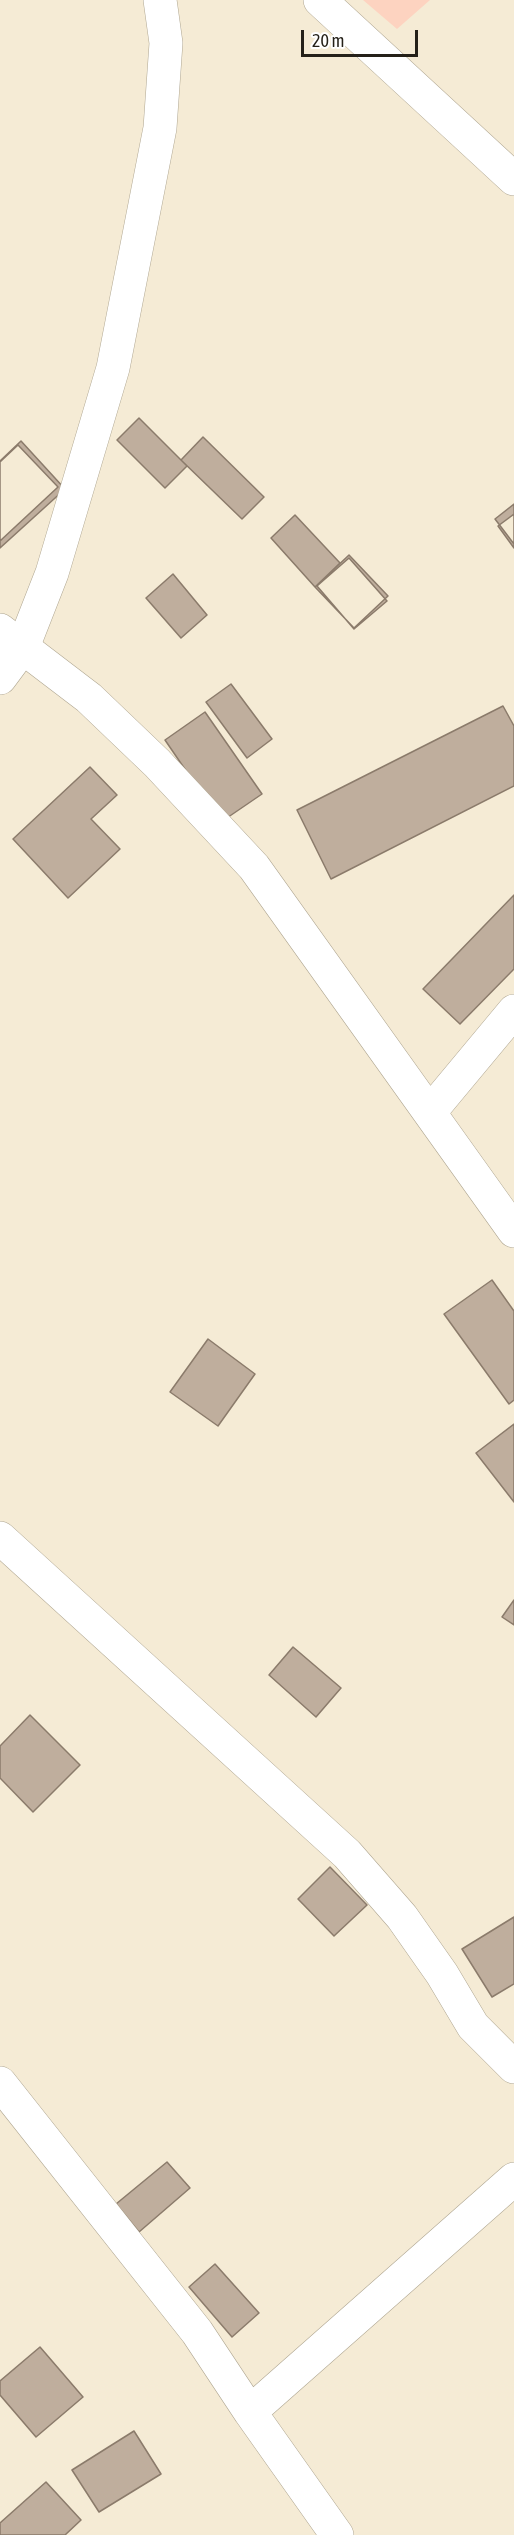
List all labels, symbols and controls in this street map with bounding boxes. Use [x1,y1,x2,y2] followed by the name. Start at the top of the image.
[304,18,421,56] scale bar
[312,30,344,51] text: 20 m

